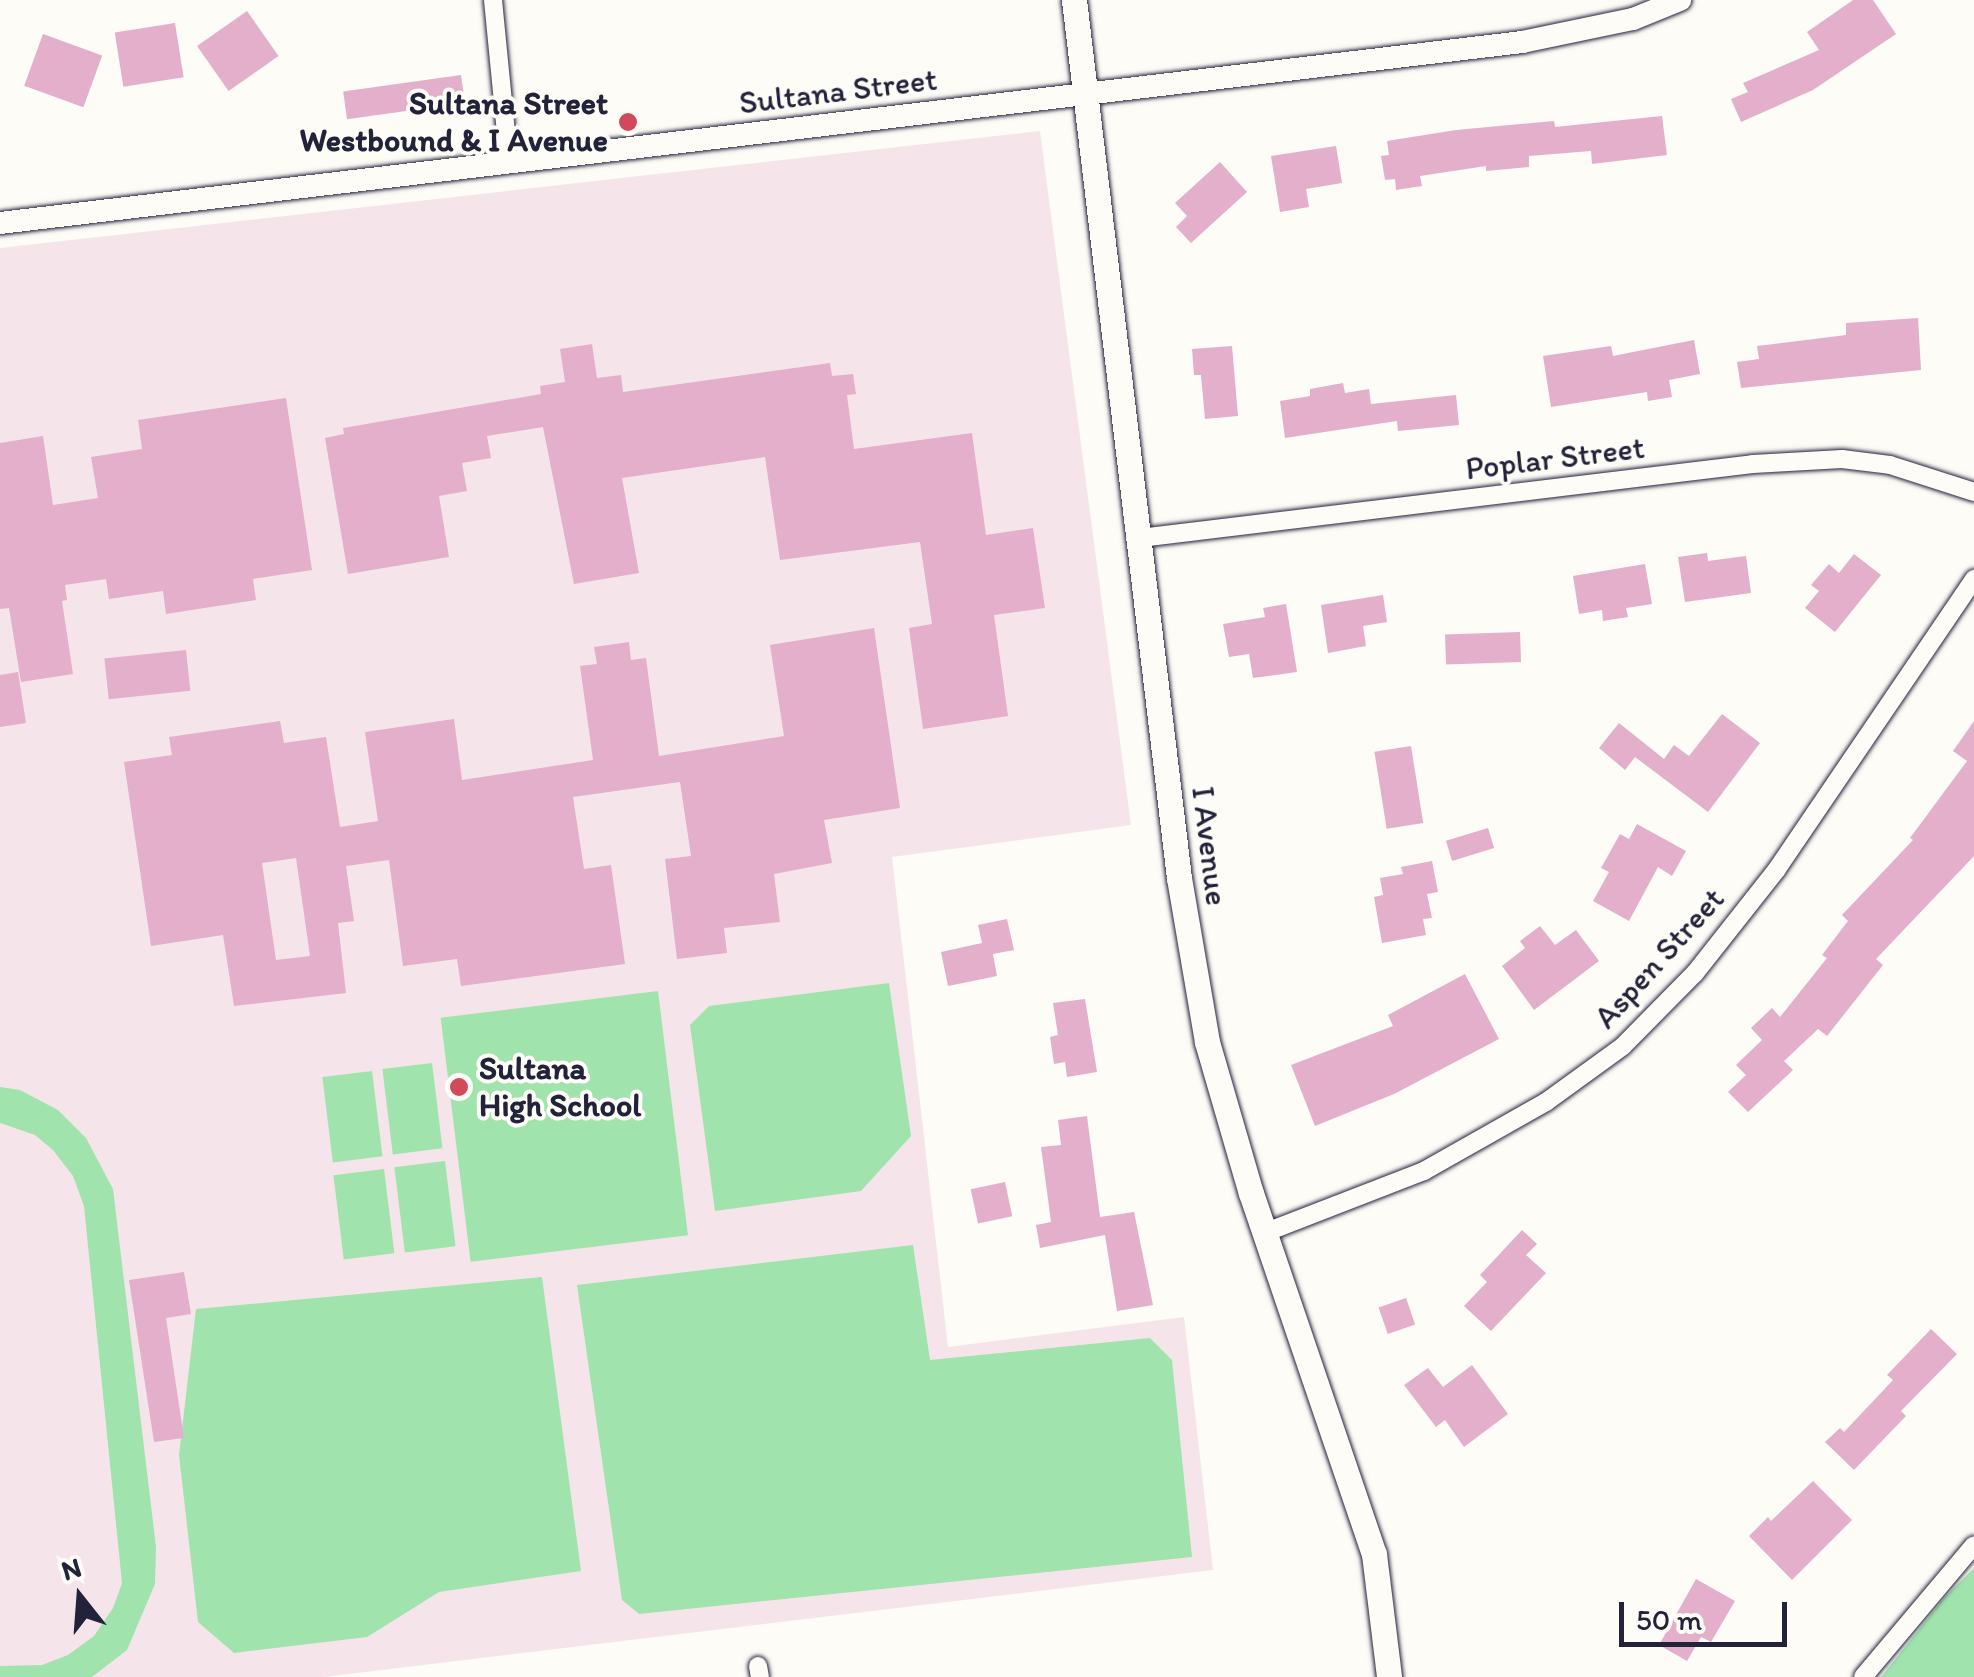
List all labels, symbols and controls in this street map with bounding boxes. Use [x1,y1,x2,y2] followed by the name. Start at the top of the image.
[737,60,939,122] street label: Sultana Street
[300,85,608,160] place label: Sultana Street Westbound & I Avenue
[617,111,639,133] marker: Sultana Street Westbound & I Avenue
[1463,428,1647,488] street label: Poplar Street
[1184,785,1236,907] street label: I Avenue
[1586,880,1732,1036] street label: Aspen Street
[479,1050,640,1125] place label: Sultana High School
[448,1076,470,1098] marker: Sultana High School
[30,1547,130,1647] north arrow
[57,1549,85,1587] text: N
[1624,1582,1792,1644] scale bar
[1636,1601,1702,1638] text: 50 m

